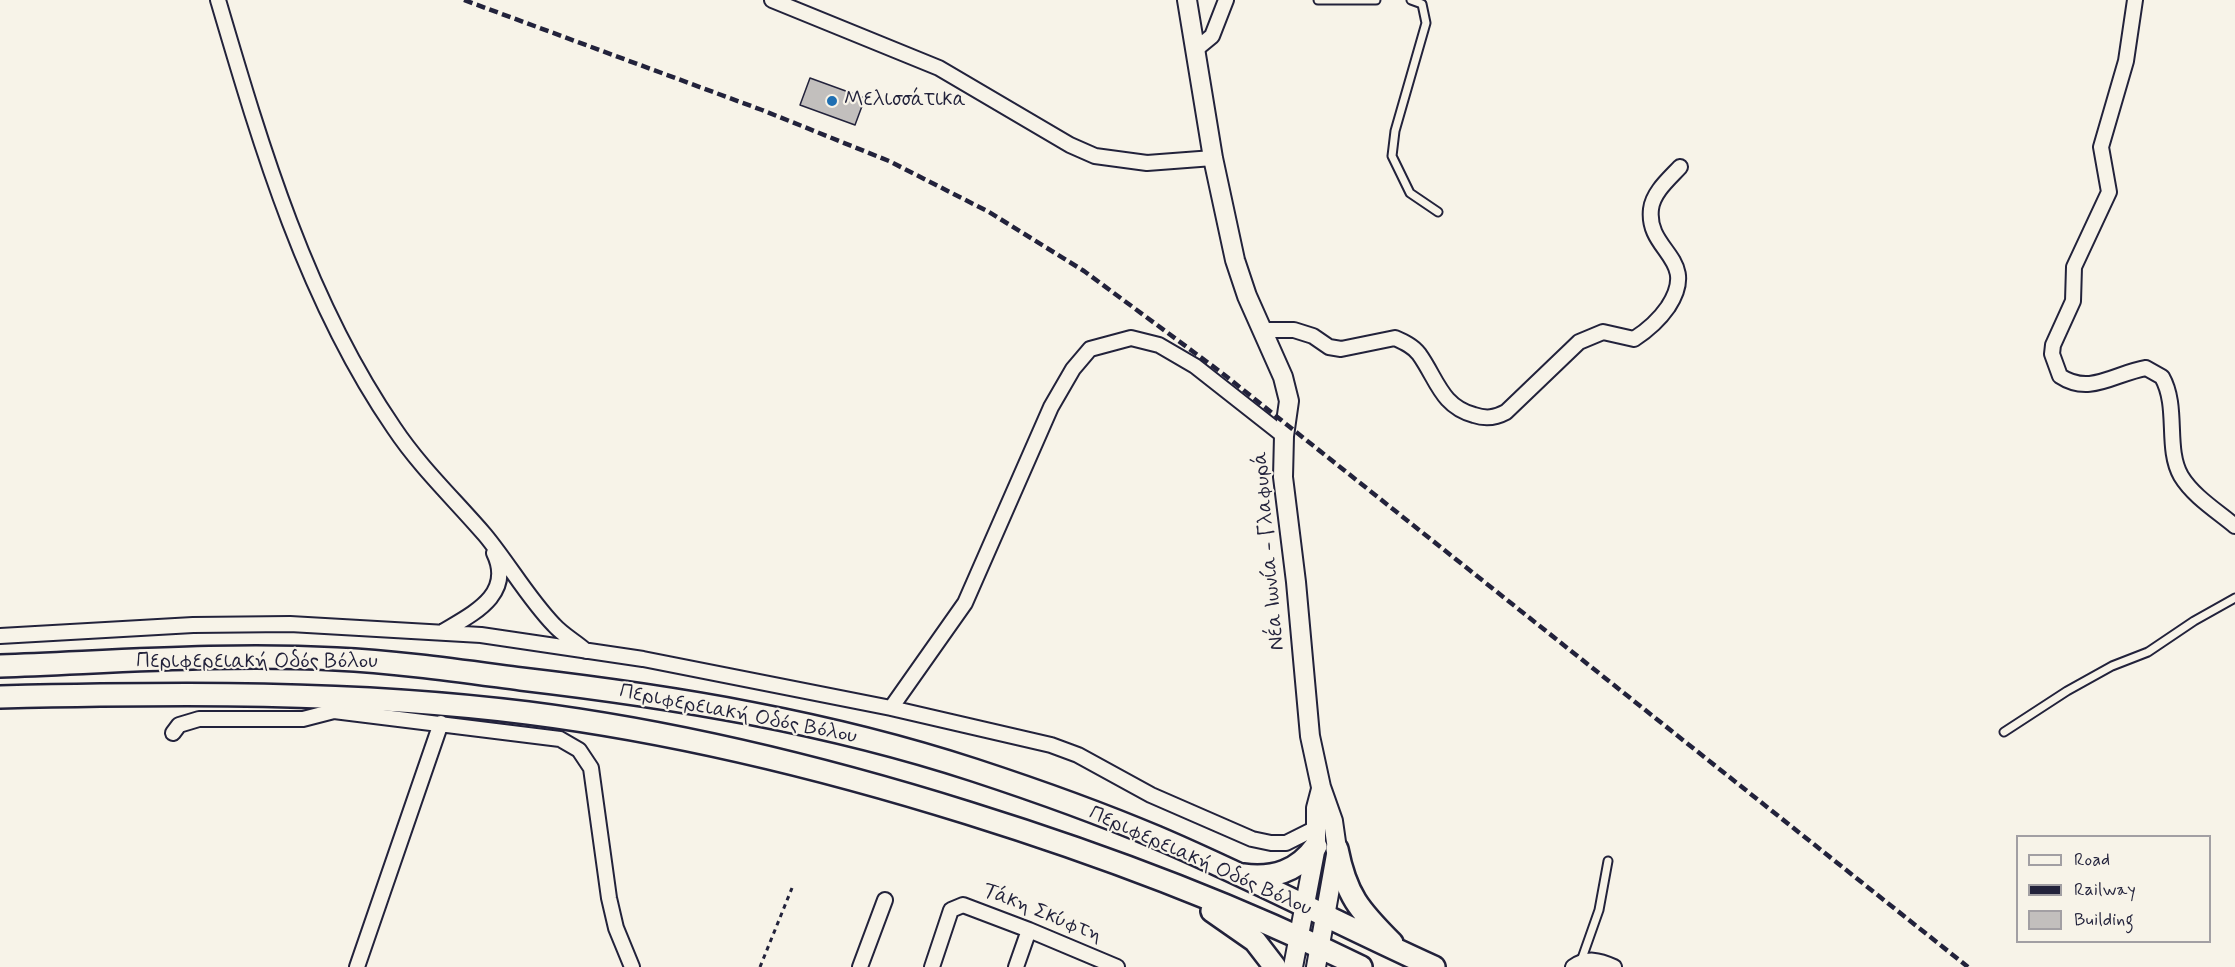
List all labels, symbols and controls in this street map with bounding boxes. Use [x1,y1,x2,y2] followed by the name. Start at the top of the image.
[844,88,966,114] place label: Μελισσάτικα
[825,94,839,108] marker: Μελισσάτικα
[1249,450,1291,652] street label: Νέα Ιωνία - Γλαφυρά
[136,650,378,676] street label: Περιφερειακή Οδός Βόλου
[617,680,859,750] street label: Περιφερειακή Οδός Βόλου
[1085,801,1315,923] street label: Περιφερειακή Οδός Βόλου
[2016,835,2211,943] legend
[2074,848,2110,872] text: Road
[2074,878,2136,902] text: Railway
[979,879,1105,949] street label: Τάκη Σκύφτη
[2074,908,2134,932] text: Building

